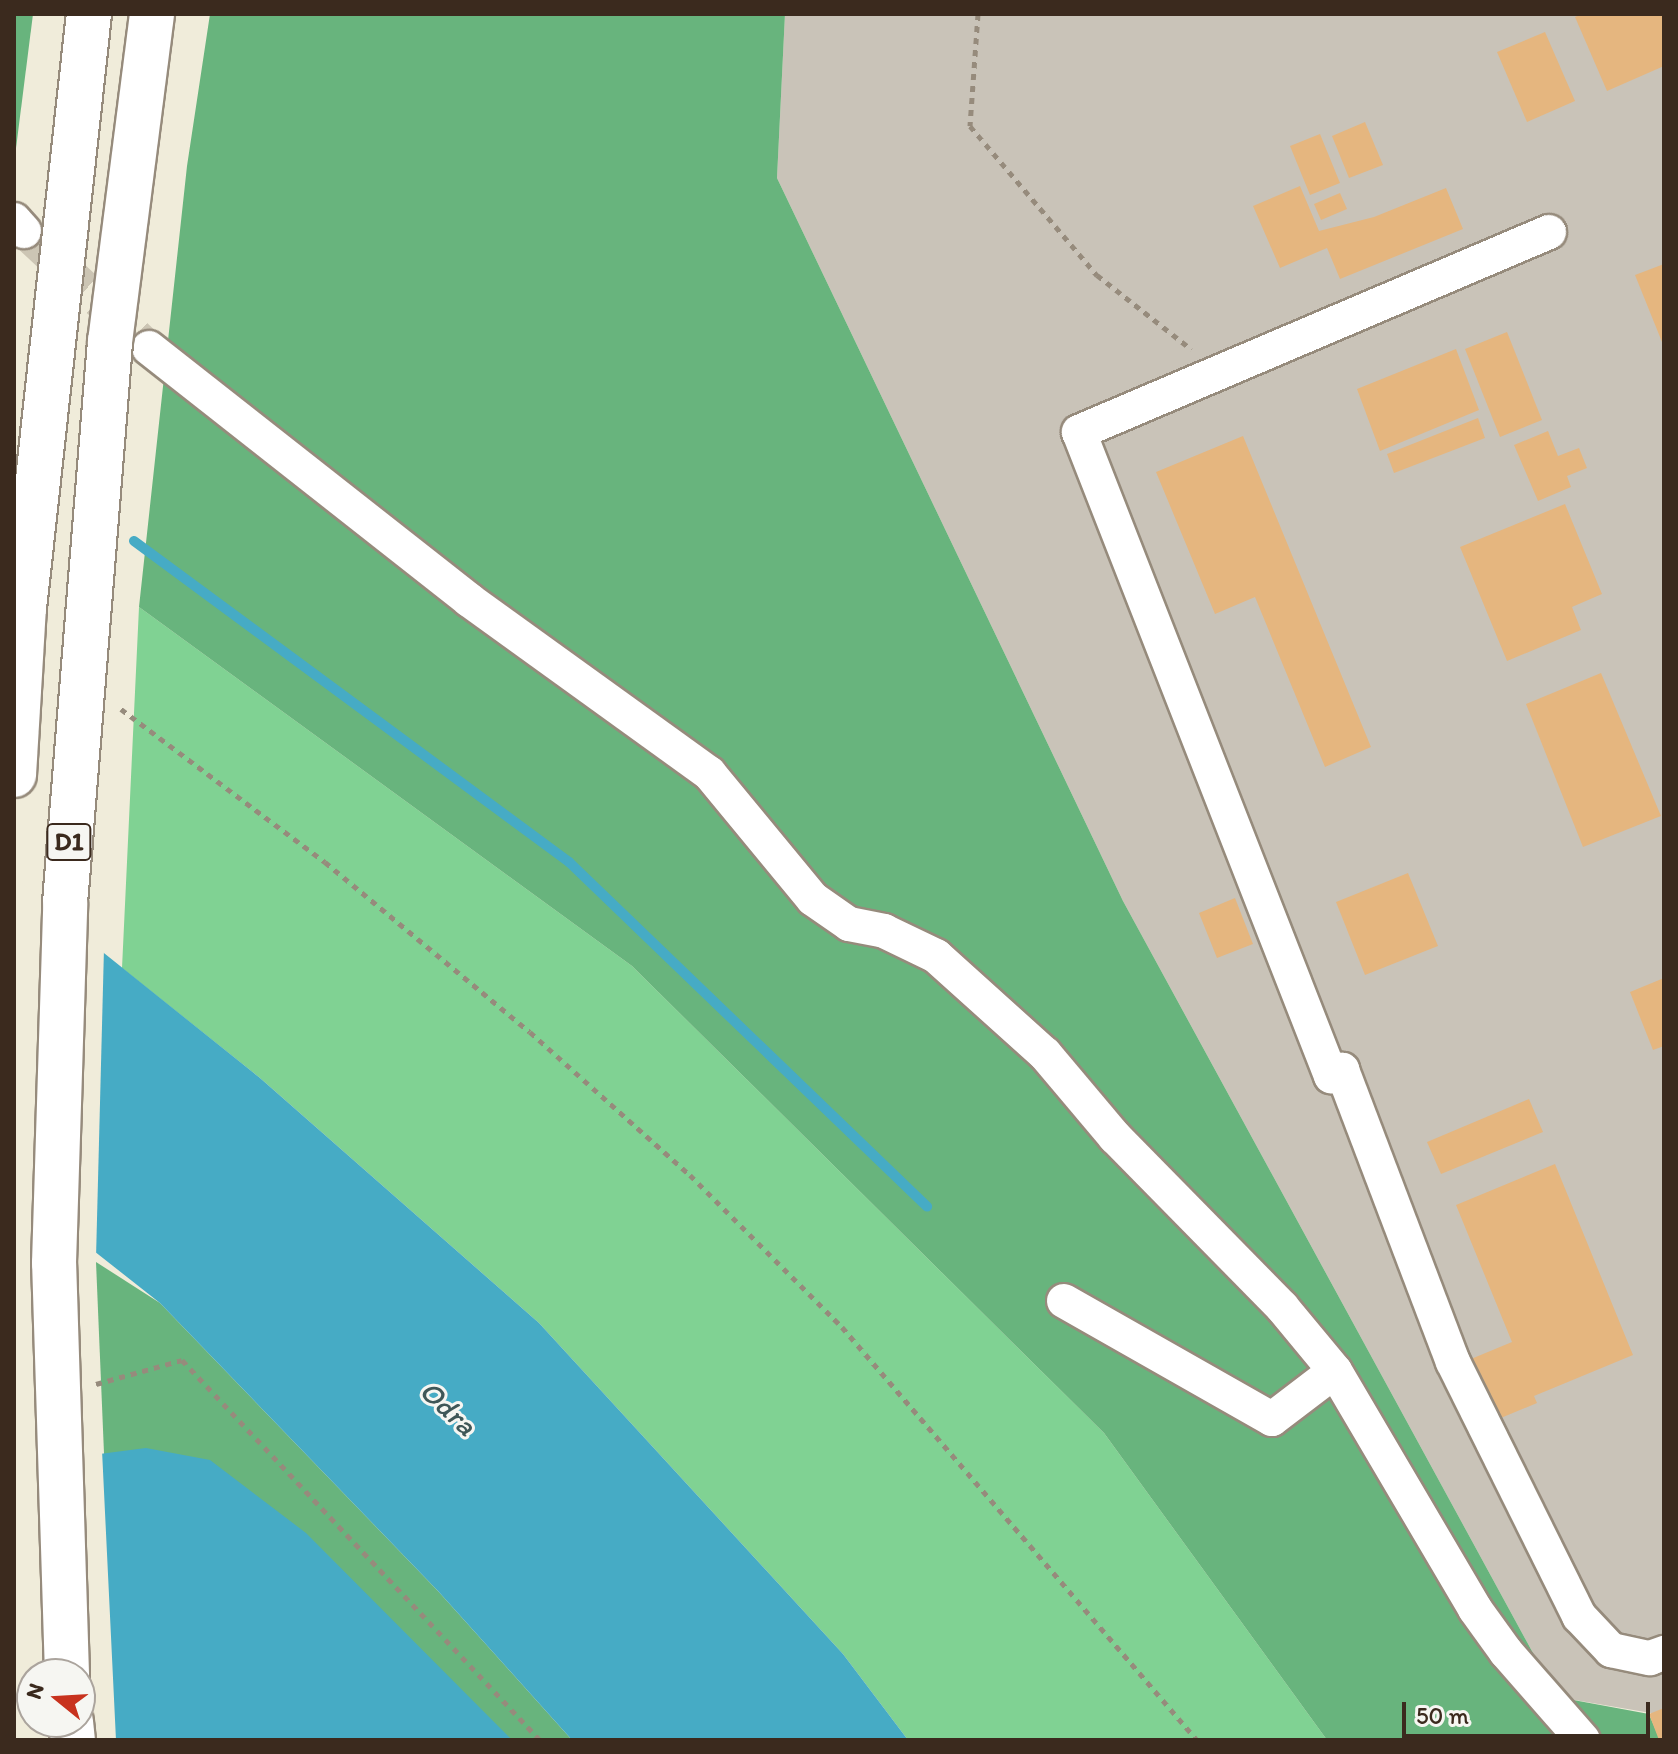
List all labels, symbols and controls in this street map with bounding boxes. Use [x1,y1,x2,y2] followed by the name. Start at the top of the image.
[45,820,93,864] road number: D1
[412,1373,484,1443] water label: Odra
[16,1658,96,1738] north arrow
[19,1680,50,1702] text: N
[1406,1686,1654,1736] scale bar
[1416,1701,1469,1730] text: 50 m

